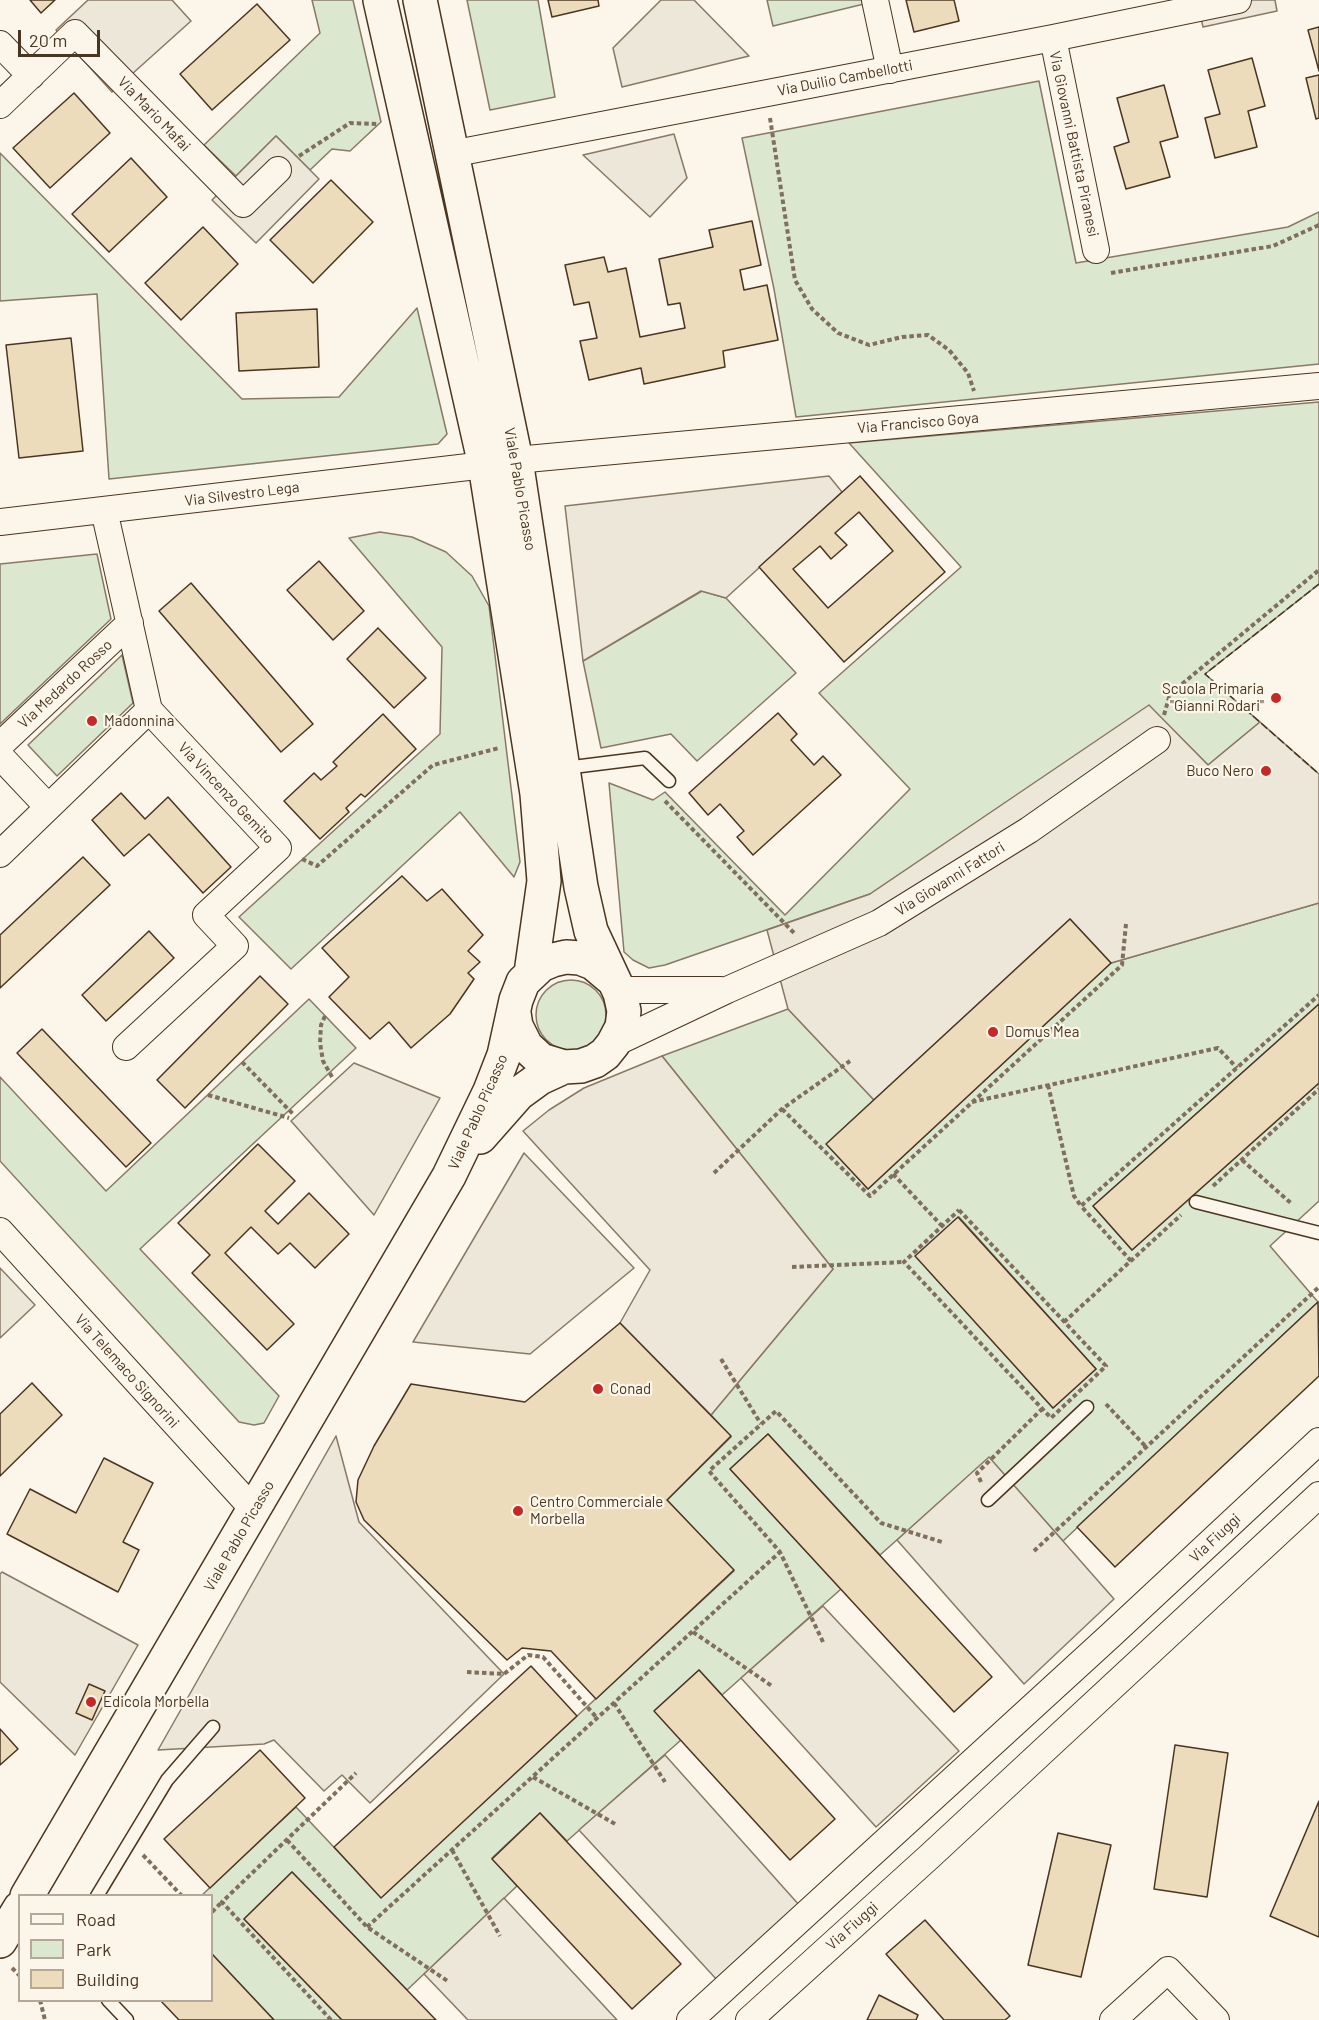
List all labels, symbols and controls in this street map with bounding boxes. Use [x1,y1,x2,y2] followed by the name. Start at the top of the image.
[21,18,104,56] scale bar
[29,29,67,51] text: 20 m
[1045,49,1103,239] street label: Via Giovanni Battista Piranesi
[776,56,914,100] street label: Via Duilio Cambellotti
[114,73,194,155] street label: Via Mario Mafai
[856,409,980,437] street label: Via Francisco Goya
[500,426,540,552] street label: Viale Pablo Picasso
[184,478,300,510] street label: Via Silvestro Lega
[14,636,116,732] street label: Via Medardo Rosso
[1162,680,1264,715] place label: Scuola Primaria "Gianni Rodari"
[1269,691,1283,705] marker: Scuola Primaria "Gianni Rodari"
[104,712,174,730] place label: Madonnina
[85,714,99,728] marker: Madonnina
[174,738,278,848] street label: Via Vincenzo Gemito
[1186,762,1254,780] place label: Buco Nero
[1259,764,1273,778] marker: Buco Nero
[892,838,1008,920] street label: Via Giovanni Fattori
[1005,1023,1079,1041] place label: Domus Mea
[986,1025,1000,1039] marker: Domus Mea
[444,1051,512,1173] street label: Viale Pablo Picasso
[71,1310,183,1432] street label: Via Telemaco Signorini
[610,1380,651,1398] place label: Conad
[591,1382,605,1396] marker: Conad
[200,1478,278,1594] street label: Viale Pablo Picasso
[530,1493,663,1528] place label: Centro Commerciale Morbella
[511,1504,525,1518] marker: Centro Commerciale Morbella
[1186,1510,1244,1566] street label: Via Fiuggi
[103,1693,209,1711] place label: Edicola Morbella
[84,1695,98,1709] marker: Edicola Morbella
[18,1894,213,2002] legend
[822,1898,882,1954] street label: Via Fiuggi
[76,1908,116,1930] text: Road
[76,1938,111,1960] text: Park
[76,1968,139,1990] text: Building

